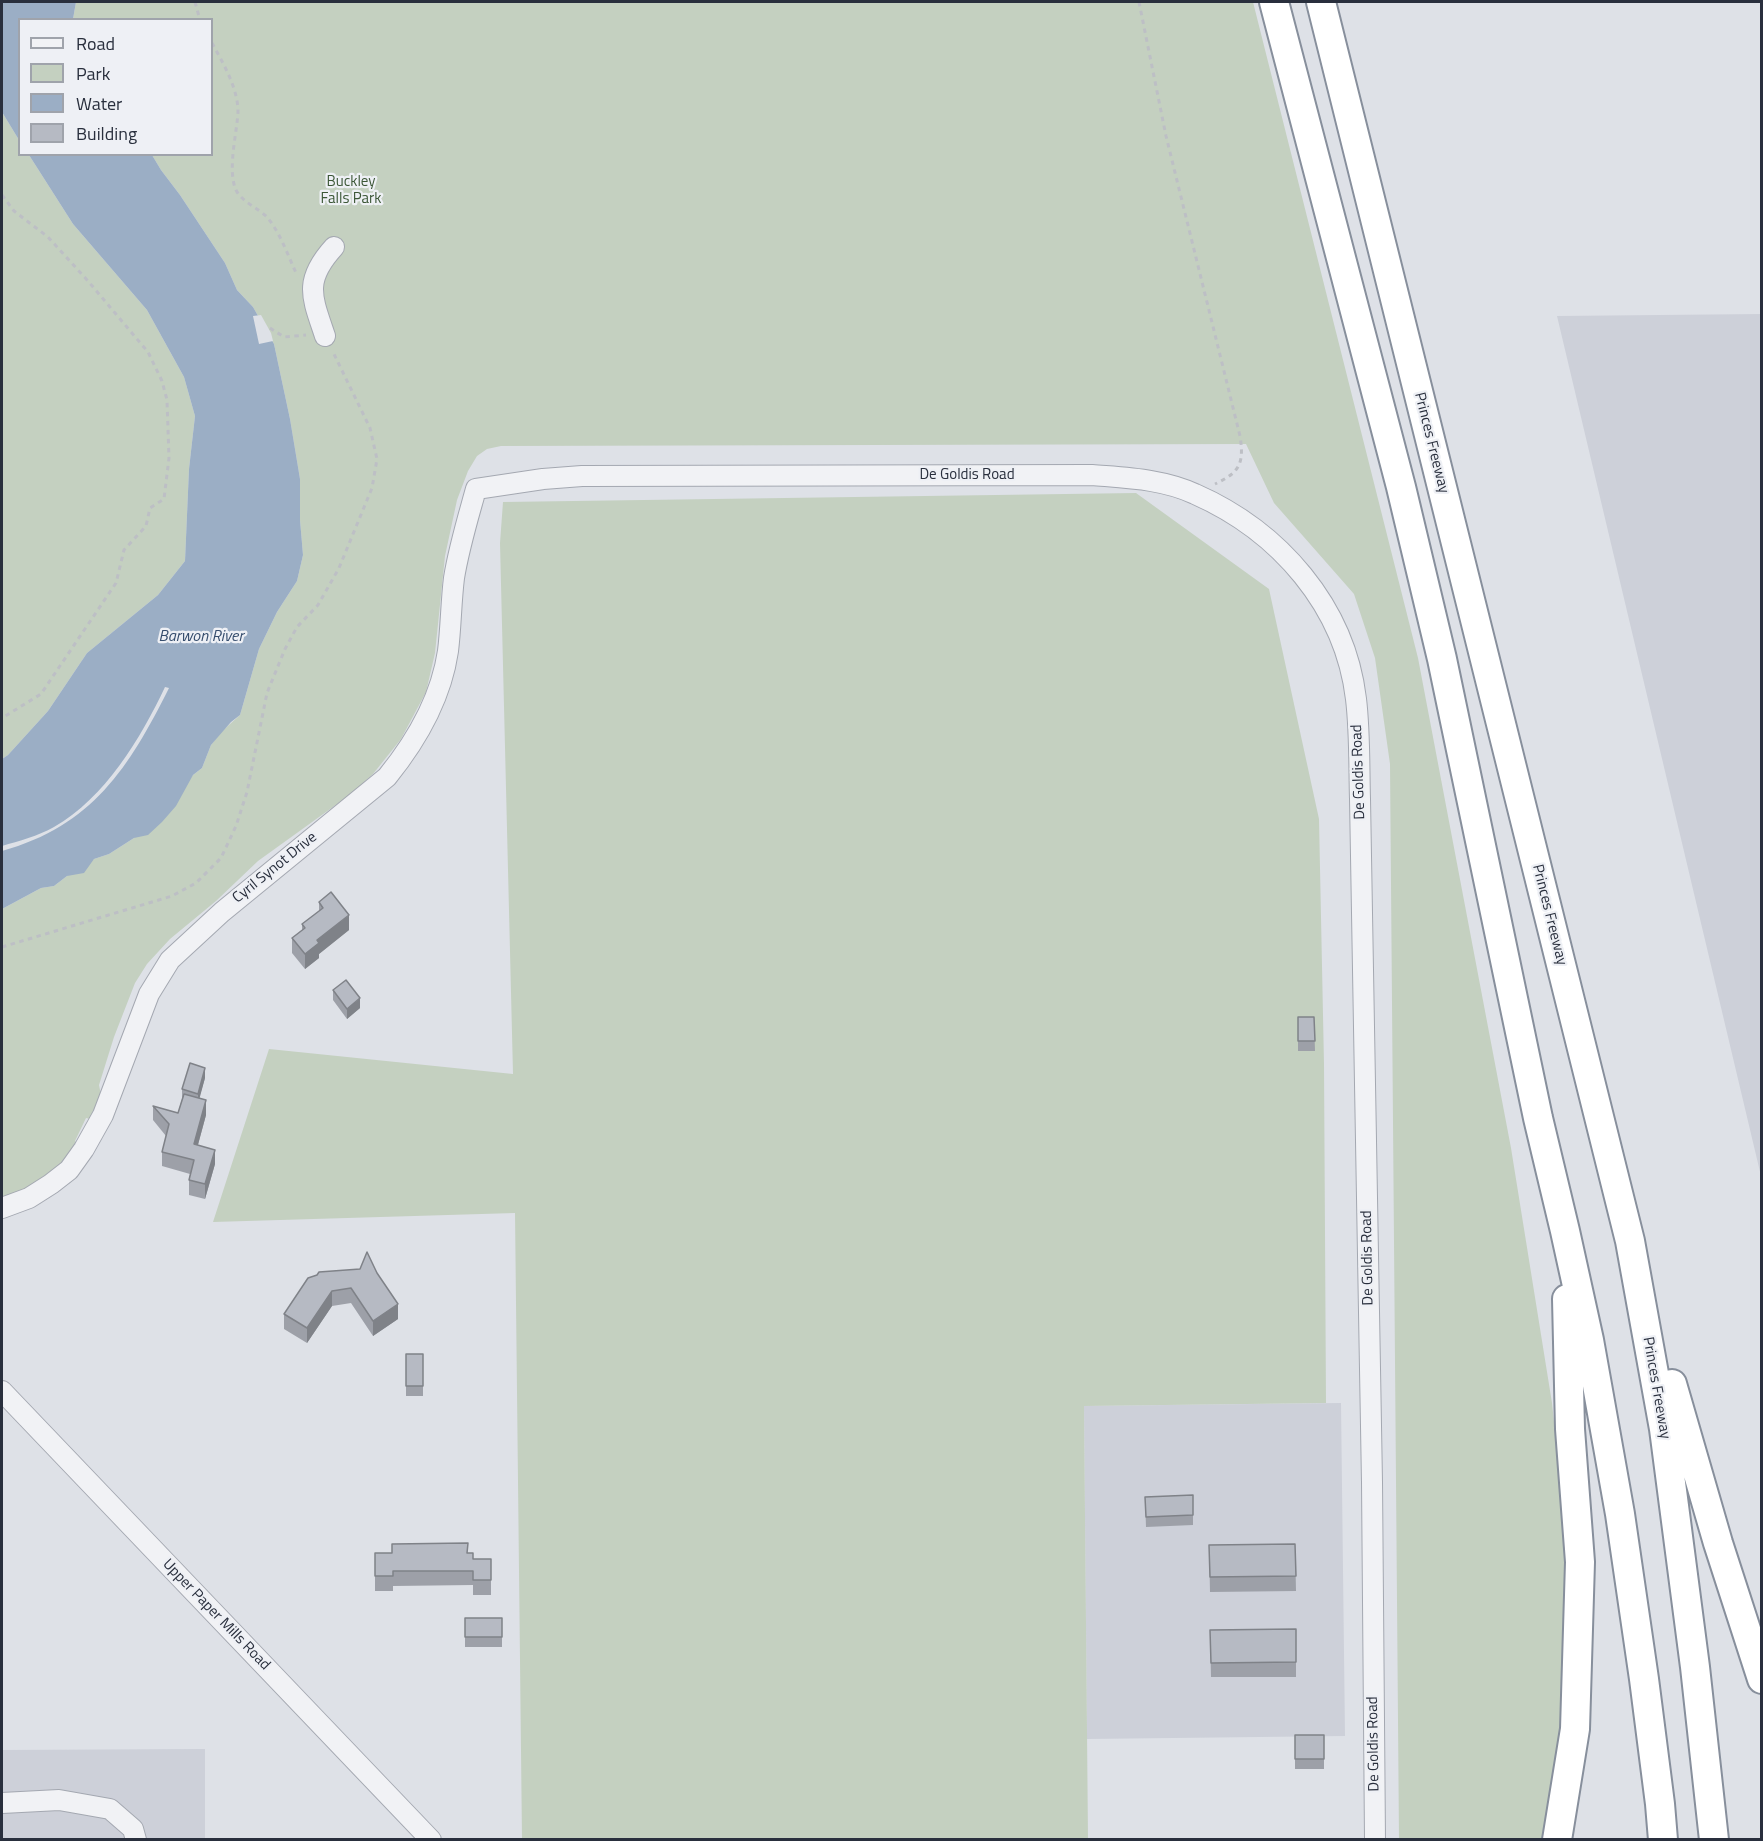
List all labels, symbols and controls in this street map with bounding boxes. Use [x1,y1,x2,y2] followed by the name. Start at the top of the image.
[18,18,213,156] legend
[76,30,115,57] text: Road
[76,60,110,87] text: Park
[76,90,122,117] text: Water
[76,120,137,147] text: Building
[321,173,381,208] park label: Buckley Falls Park
[1410,391,1452,495] street label: Princes Freeway
[919,466,1015,484] street label: De Goldis Road
[158,627,244,647] water label: Barwon River
[1348,724,1370,820] street label: De Goldis Road
[229,829,321,907] street label: Cyril Synot Drive
[1528,863,1570,967] street label: Princes Freeway
[1358,1210,1378,1306] street label: De Goldis Road
[1638,1335,1674,1441] street label: Princes Freeway
[158,1556,274,1674] street label: Upper Paper Mills Road
[1364,1696,1384,1792] street label: De Goldis Road

